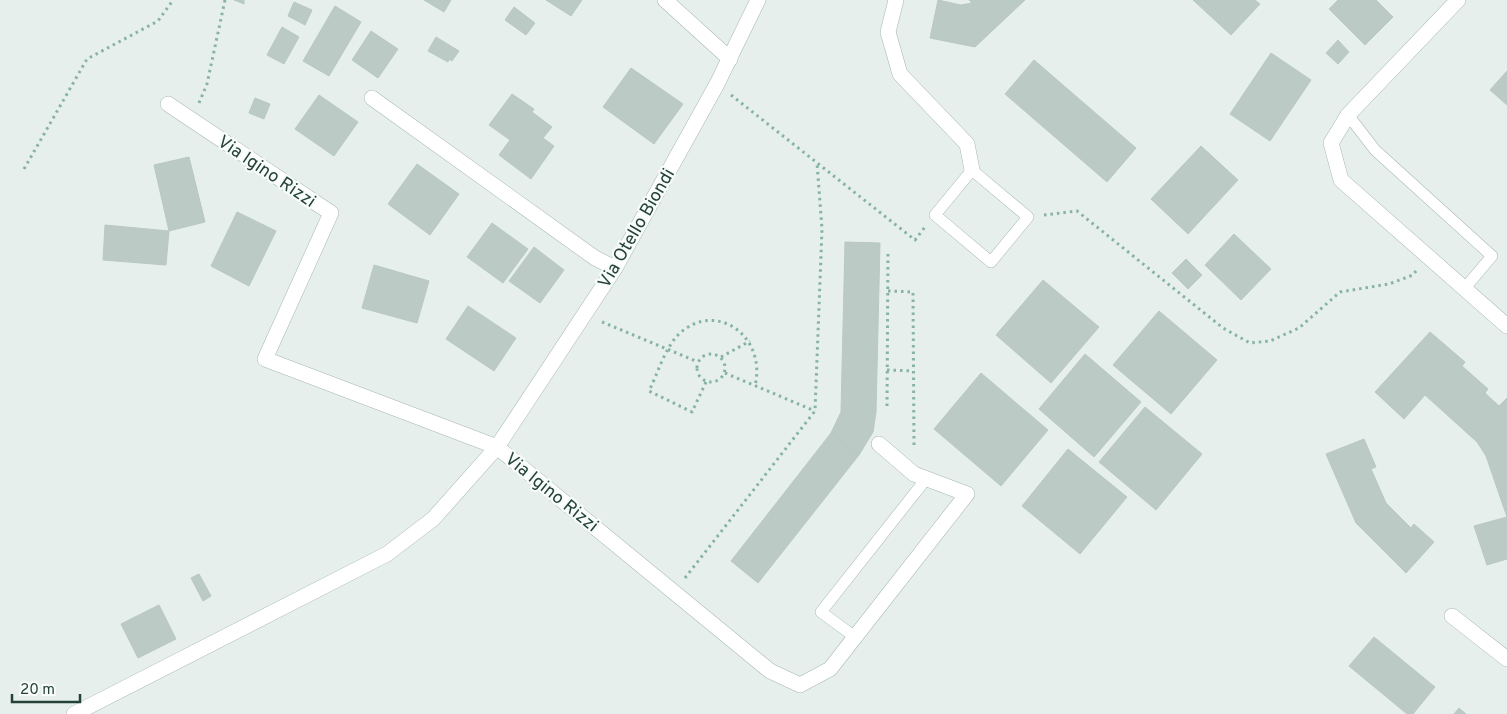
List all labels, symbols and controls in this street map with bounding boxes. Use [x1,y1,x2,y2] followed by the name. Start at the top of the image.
[213,131,320,214] street label: Via Igino Rizzi
[594,165,681,293] street label: Via Otello Biondi
[500,448,603,538] street label: Via Igino Rizzi
[12,672,80,704] scale bar
[20,681,55,700] text: 20 m

